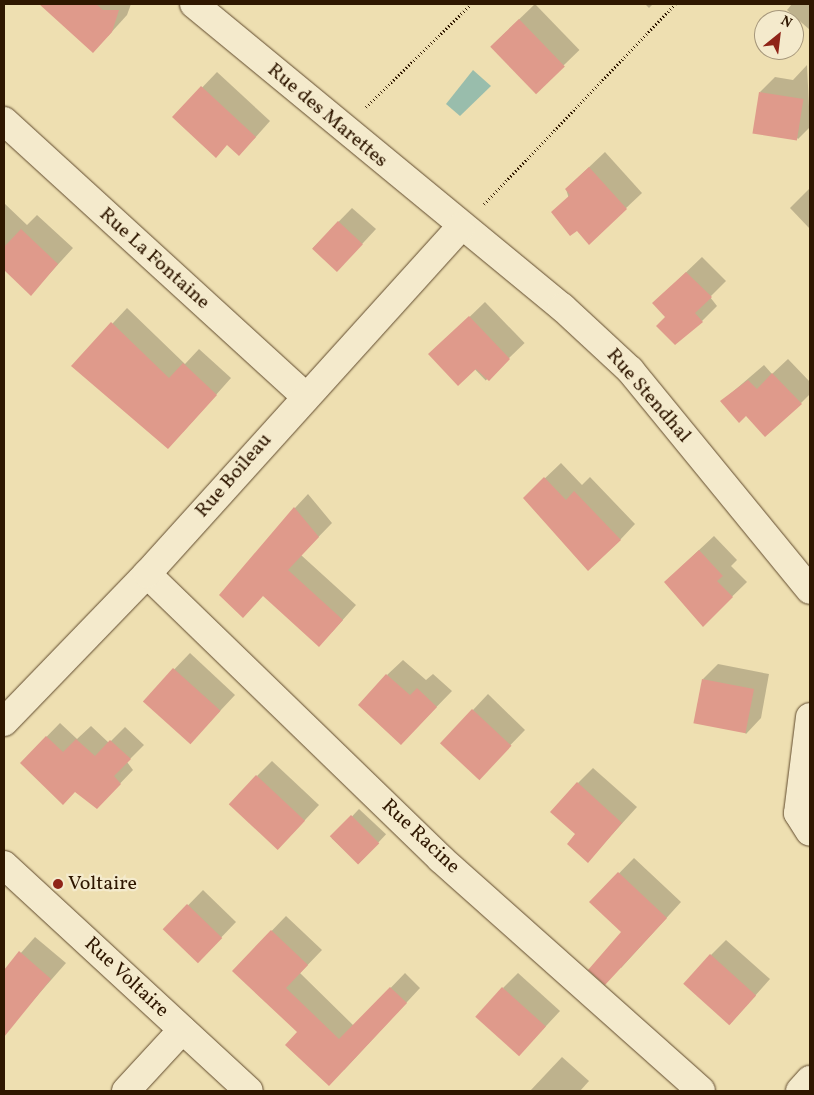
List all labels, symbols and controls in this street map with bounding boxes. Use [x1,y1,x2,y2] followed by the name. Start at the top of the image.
[754,10,804,60] north arrow
[777,12,795,33] text: N
[262,59,392,173] street label: Rue des Marettes
[94,203,214,315] street label: Rue La Fontaine
[601,344,695,448] street label: Rue Stendhal
[191,429,277,523] street label: Rue Boileau
[376,795,464,879] street label: Rue Racine
[68,872,137,896] place label: Voltaire
[52,878,64,890] marker: Voltaire
[78,933,174,1023] street label: Rue Voltaire

